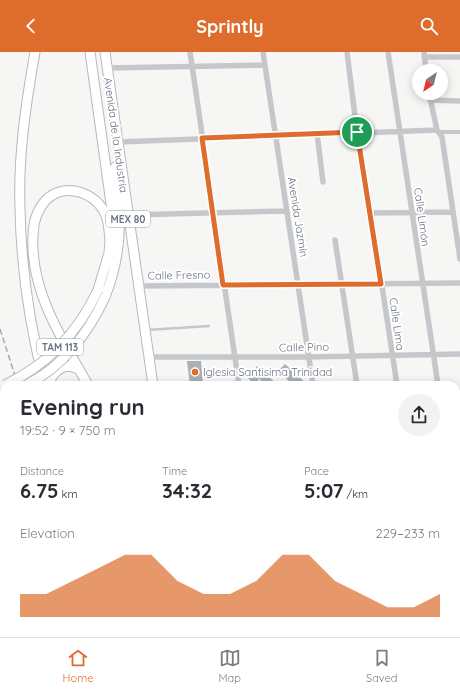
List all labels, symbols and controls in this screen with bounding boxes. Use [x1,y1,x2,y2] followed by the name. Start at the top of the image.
[20,15,42,37] icon: back
[196,15,264,38] text: Sprintly
[418,15,440,37] icon: search
[412,64,448,100] north arrow
[412,64,448,100] map controls
[101,76,131,194] street label: Avenida de la Industria
[340,115,374,149] pin
[346,121,368,143] icon: arrive
[285,176,311,258] street label: Avenida Jazmín
[411,187,433,247] street label: Calle Limón
[106,211,150,227] road number: MEX 80
[148,267,211,283] street label: Calle Fresno
[386,297,408,351] street label: Calle Lima
[37,339,83,355] road number: TAM 113
[279,340,329,354] street label: Calle Pino
[203,365,332,379] place label: Iglesia Santisima Trinidad
[190,367,200,377] marker: Iglesia Santisima Trinidad
[20,393,145,421] text: Evening run
[398,394,440,436] button: share
[20,422,116,438] text: 19:52 · 9 × 750 m
[20,464,64,478] text: Distance
[162,464,187,478] text: Time
[304,464,329,478] text: Pace
[20,478,59,503] text: 6.75
[162,478,212,503] text: 34:32
[304,478,343,503] text: 5:07
[59,487,77,501] text: km
[343,487,368,501] text: /km
[20,525,75,541] text: Elevation
[375,525,440,541] text: 229–233 m
[63,647,93,685] tab: Home
[219,647,241,685] tab: Map
[366,647,397,685] tab: Saved

